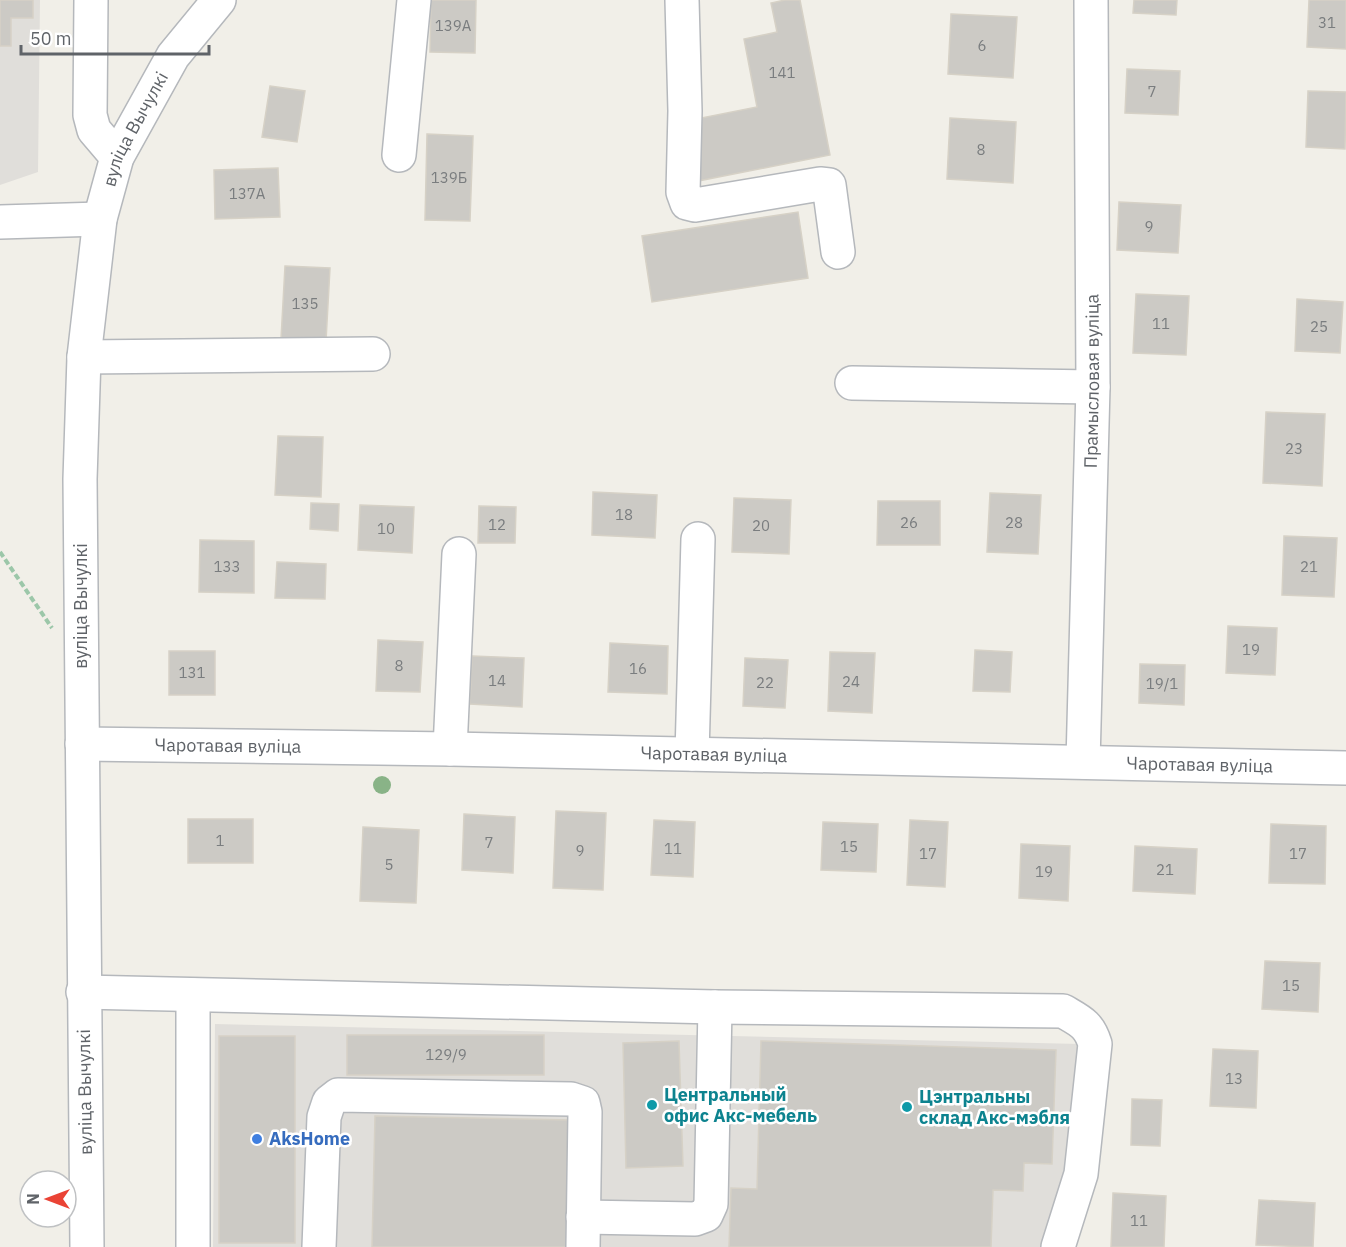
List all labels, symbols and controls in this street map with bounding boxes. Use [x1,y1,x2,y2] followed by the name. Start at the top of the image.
[1318,13,1336,32] house number: 31
[435,16,472,35] house number: 139А
[21,18,208,56] scale bar
[30,27,72,50] text: 50 m
[977,36,987,55] house number: 6
[768,63,796,82] house number: 141
[97,68,173,189] street label: вуліца Вычулкі
[1147,82,1157,101] house number: 7
[976,140,986,159] house number: 8
[431,168,467,187] house number: 139Б
[229,184,266,203] house number: 137А
[1144,217,1154,236] house number: 9
[1079,293,1104,469] street label: Прамысловая вуліца
[291,294,319,313] house number: 135
[1152,314,1170,333] house number: 11
[1310,317,1328,336] house number: 25
[1285,439,1303,458] house number: 23
[615,505,633,524] house number: 18
[900,513,918,532] house number: 26
[1005,513,1023,532] house number: 28
[488,515,506,534] house number: 12
[752,516,770,535] house number: 20
[377,519,395,538] house number: 10
[69,543,92,669] street label: вуліца Вычулкі
[213,557,241,576] house number: 133
[1300,557,1318,576] house number: 21
[1242,640,1260,659] house number: 19
[394,656,404,675] house number: 8
[629,659,647,678] house number: 16
[178,663,206,682] house number: 131
[488,671,506,690] house number: 14
[842,672,860,691] house number: 24
[756,673,774,692] house number: 22
[1146,674,1178,693] house number: 19/1
[155,733,302,758] street label: Чаротавая вуліца
[640,741,788,767] street label: Чаротавая вуліца
[1126,751,1274,777] street label: Чаротавая вуліца
[215,831,225,850] house number: 1
[484,833,494,852] house number: 7
[840,837,858,856] house number: 15
[664,839,682,858] house number: 11
[575,841,585,860] house number: 9
[919,844,937,863] house number: 17
[1289,844,1307,863] house number: 17
[384,855,394,874] house number: 5
[1156,860,1174,879] house number: 21
[1035,862,1053,881] house number: 19
[1282,976,1300,995] house number: 15
[72,1029,97,1155] street label: вуліца Вычулкі
[425,1045,467,1064] house number: 129/9
[1225,1069,1243,1088] house number: 13
[664,1083,817,1127] place label: Центральный офис Акс-мебель
[919,1085,1070,1129] place label: Цэнтральны склад Акс-мэбля
[645,1098,659,1112] marker: Центральный офис Акс-мебель
[900,1100,914,1114] marker: Цэнтральны склад Акс-мэбля
[269,1127,350,1150] place label: AksHome
[250,1132,264,1146] marker: AksHome
[18,1169,78,1229] north arrow
[23,1193,43,1205] text: N
[1130,1211,1148,1230] house number: 11

